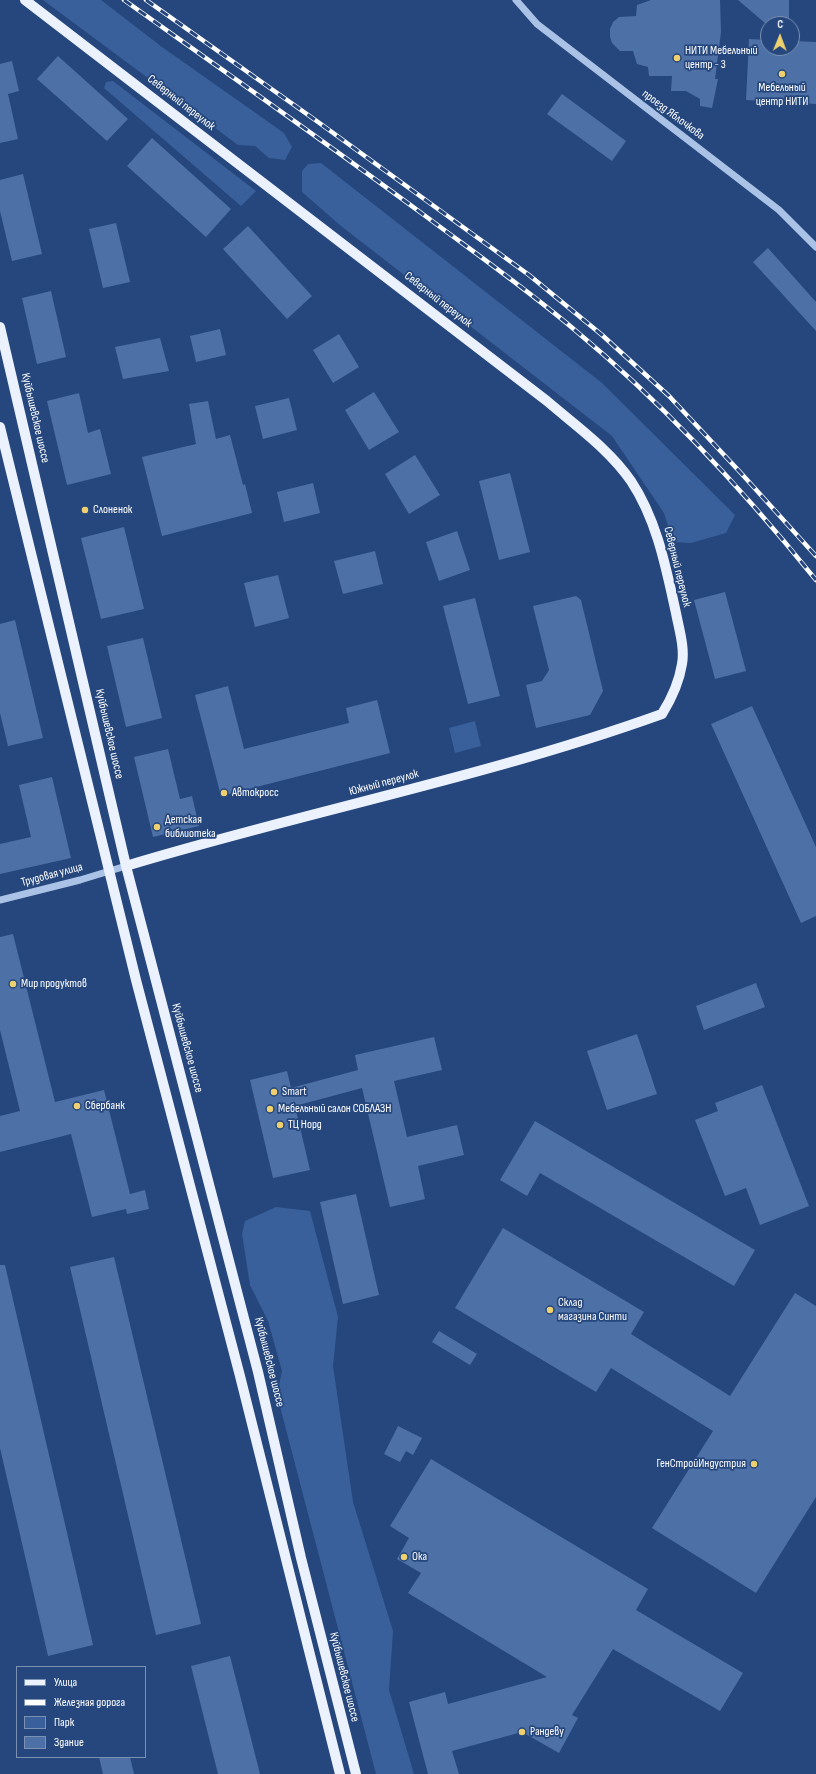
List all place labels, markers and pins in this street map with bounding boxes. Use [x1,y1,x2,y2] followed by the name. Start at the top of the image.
[685,44,758,72] place label: НИТИ Мебельный центр - 3
[672,53,682,63] marker: НИТИ Мебельный центр - 3
[777,69,787,79] marker: Мебельный центр НИТИ
[756,81,808,109] place label: Мебельный центр НИТИ
[93,503,132,517] place label: Слоненок
[80,505,90,515] marker: Слоненок
[232,786,279,800] place label: Автокросс
[219,788,229,798] marker: Автокросс
[165,813,216,841] place label: Детская библиотека
[152,822,162,832] marker: Детская библиотека
[21,977,87,991] place label: Мир продуктов
[8,979,18,989] marker: Мир продуктов
[282,1085,307,1099] place label: Smart
[269,1087,279,1097] marker: Smart
[85,1099,125,1113] place label: Сбербанк
[72,1101,82,1111] marker: Сбербанк
[278,1102,391,1116] place label: Мебельный салон СОБЛАЗН
[265,1104,275,1114] marker: Мебельный салон СОБЛАЗН
[288,1118,322,1132] place label: ТЦ Норд
[275,1120,285,1130] marker: ТЦ Норд
[558,1296,627,1324] place label: Склад магазина Синти
[545,1305,555,1315] marker: Склад магазина Синти
[656,1457,746,1471] place label: ГенСтройИндустрия
[749,1459,759,1469] marker: ГенСтройИндустрия
[412,1550,427,1564] place label: Ока
[399,1552,409,1562] marker: Ока
[530,1725,564,1739] place label: Рандеву
[517,1727,527,1737] marker: Рандеву

